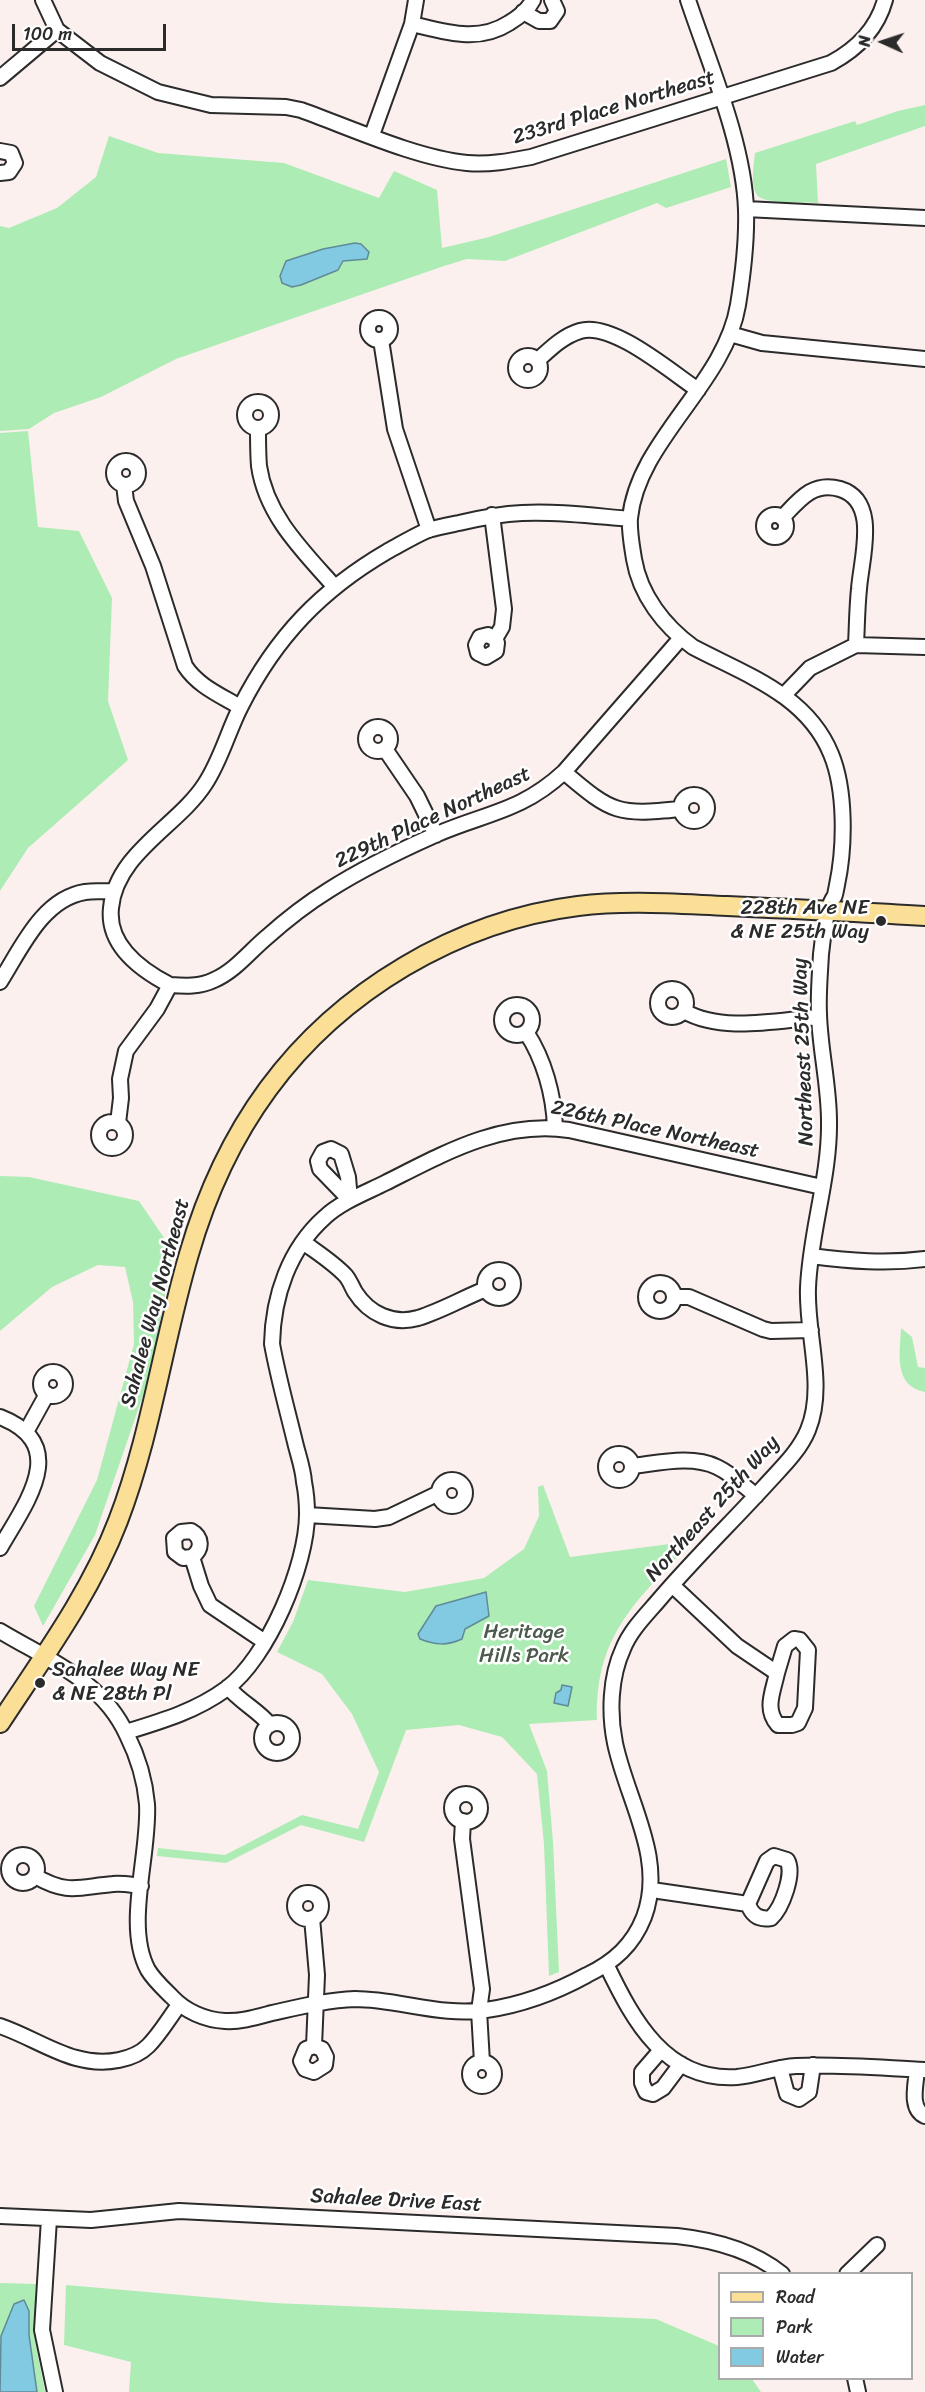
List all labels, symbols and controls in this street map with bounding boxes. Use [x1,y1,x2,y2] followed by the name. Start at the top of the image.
[15,12,170,50] scale bar
[853,12,913,72] north arrow
[23,18,72,50] text: 100 m
[850,35,879,47] text: N
[510,65,718,151] street label: 233rd Place Northeast
[331,762,535,874] street label: 229th Place Northeast
[730,896,869,946] place label: 228th Ave NE & NE 25th Way
[874,914,888,928] marker: 228th Ave NE & NE 25th Way
[788,958,820,1146] street label: Northeast 25th Way
[549,1096,761,1164] street label: 226th Place Northeast
[116,1196,196,1410] street label: Sahalee Way Northeast
[641,1431,785,1587] street label: Northeast 25th Way
[479,1620,569,1670] park label: Heritage Hills Park
[52,1658,199,1708] place label: Sahalee Way NE & NE 28th Pl
[33,1676,47,1690] marker: Sahalee Way NE & NE 28th Pl
[310,2184,482,2218] street label: Sahalee Drive East
[718,2272,913,2380] legend
[776,2281,815,2313] text: Road
[776,2311,813,2343] text: Park
[776,2341,823,2373] text: Water

